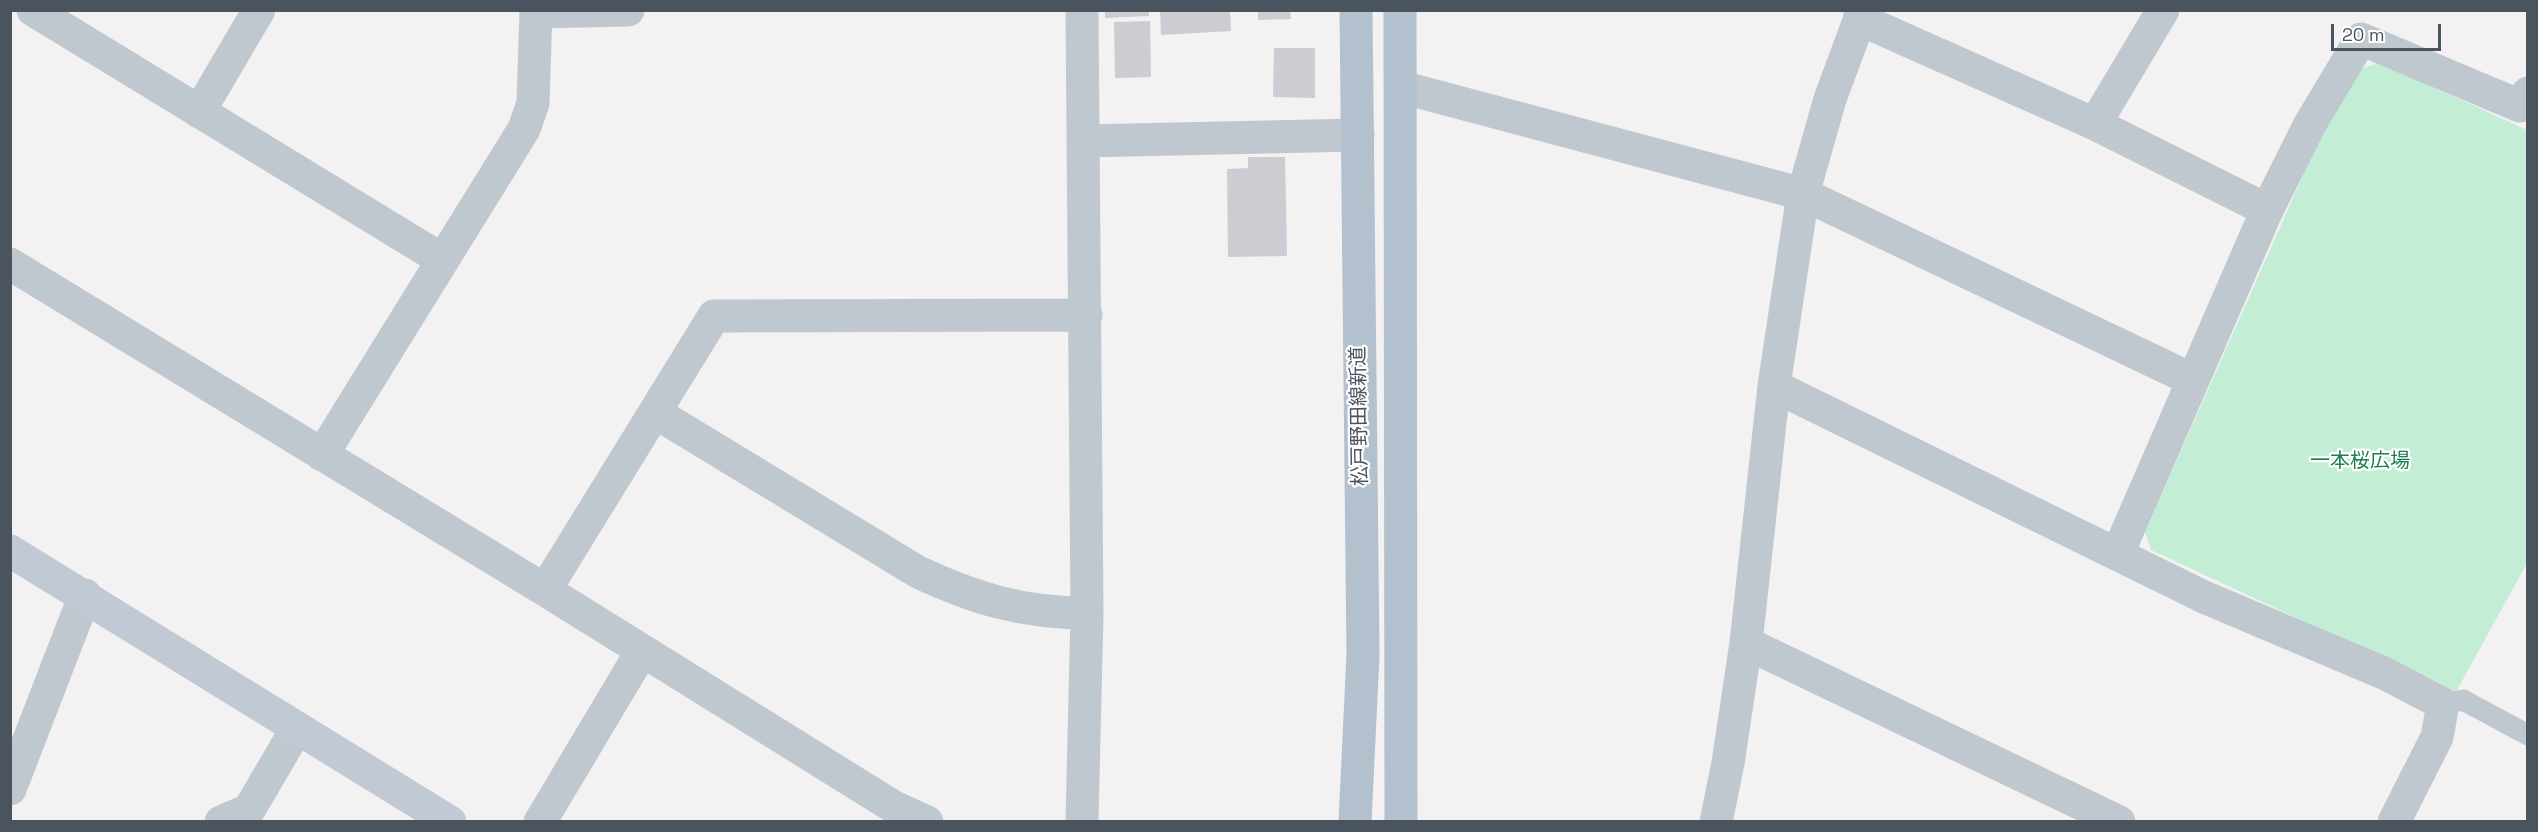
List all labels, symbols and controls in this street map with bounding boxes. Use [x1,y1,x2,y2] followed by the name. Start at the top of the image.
[2334,12,2444,50] scale bar
[2342,23,2385,46] text: 20 m
[1347,346,1373,486] street label: 松戸野田線新道
[2310,450,2410,474] park label: 一本桜広場

